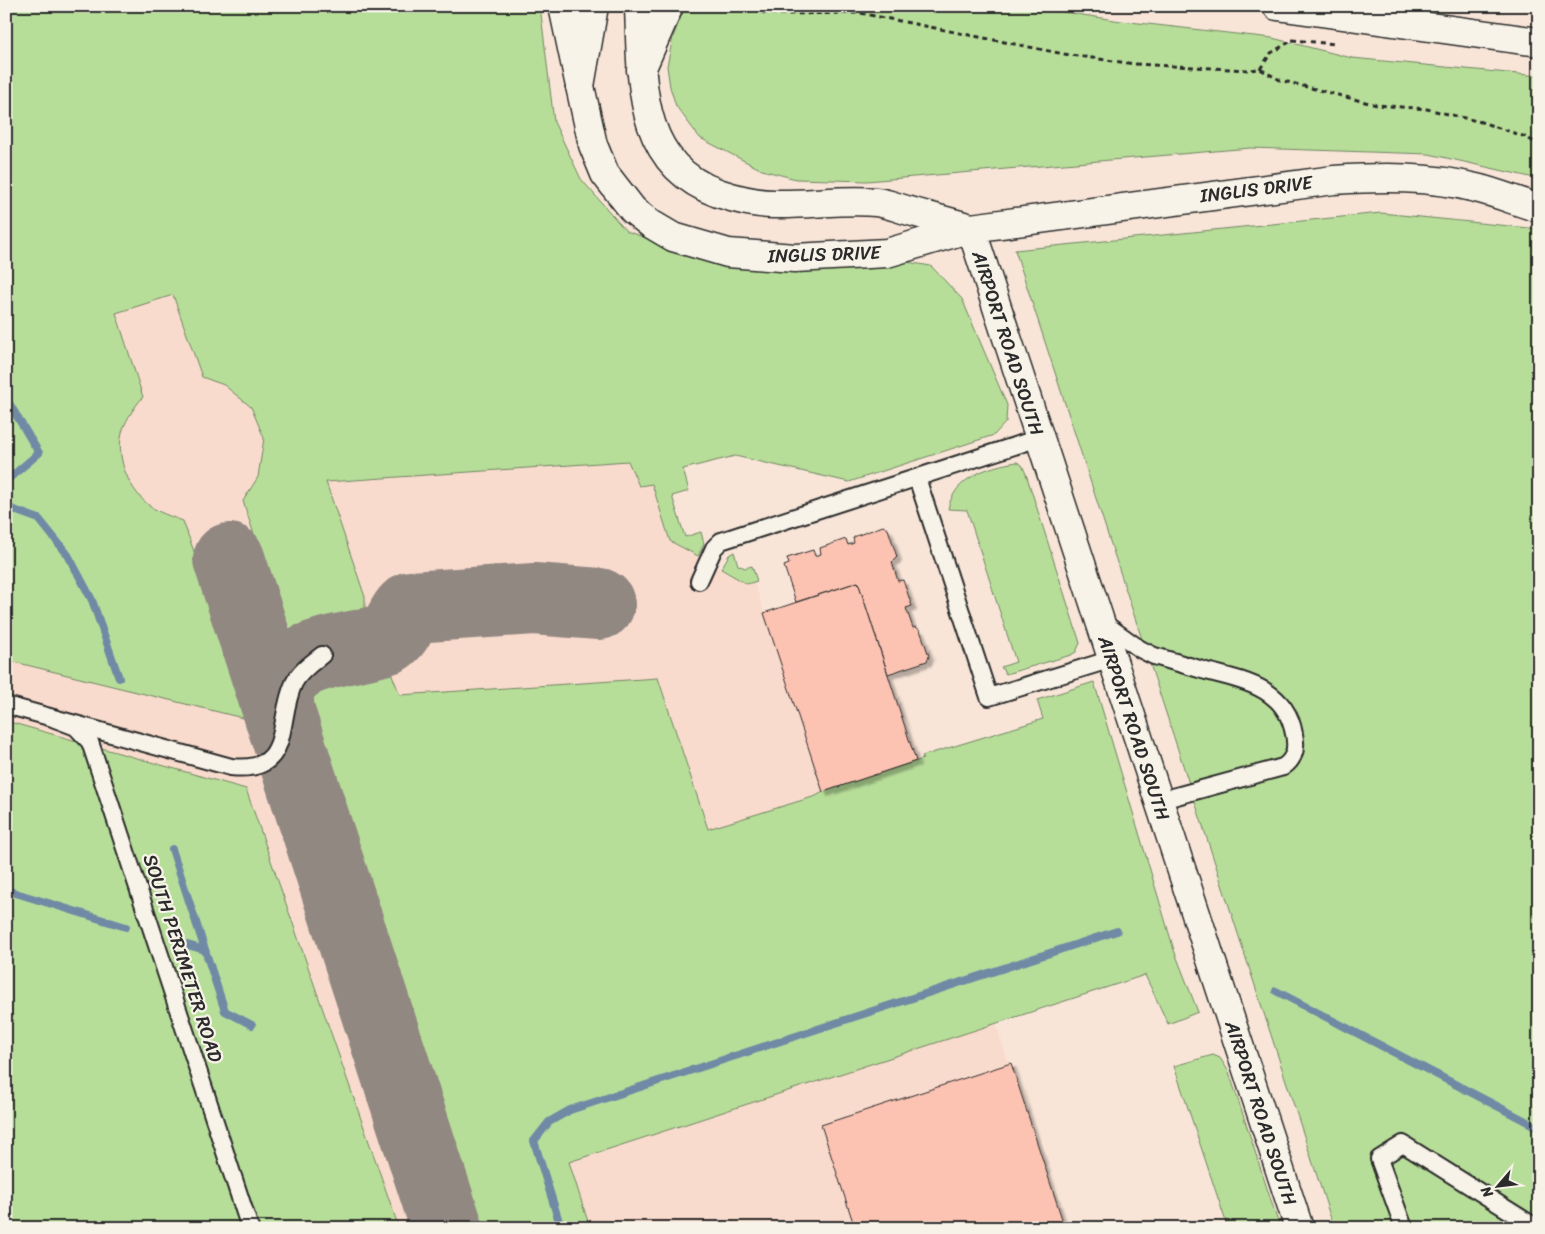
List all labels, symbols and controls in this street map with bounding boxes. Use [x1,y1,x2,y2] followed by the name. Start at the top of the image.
[1197,166,1316,212] street label: INGLIS DRIVE
[766,235,883,272] street label: INGLIS DRIVE
[962,245,1054,440] street label: AIRPORT ROAD SOUTH
[1088,630,1180,825] street label: AIRPORT ROAD SOUTH
[134,850,232,1067] street label: SOUTH PERIMETER ROAD
[1215,1015,1307,1210] street label: AIRPORT ROAD SOUTH
[1472,1162,1522,1212] north arrow
[1474,1181,1501,1203] text: N

